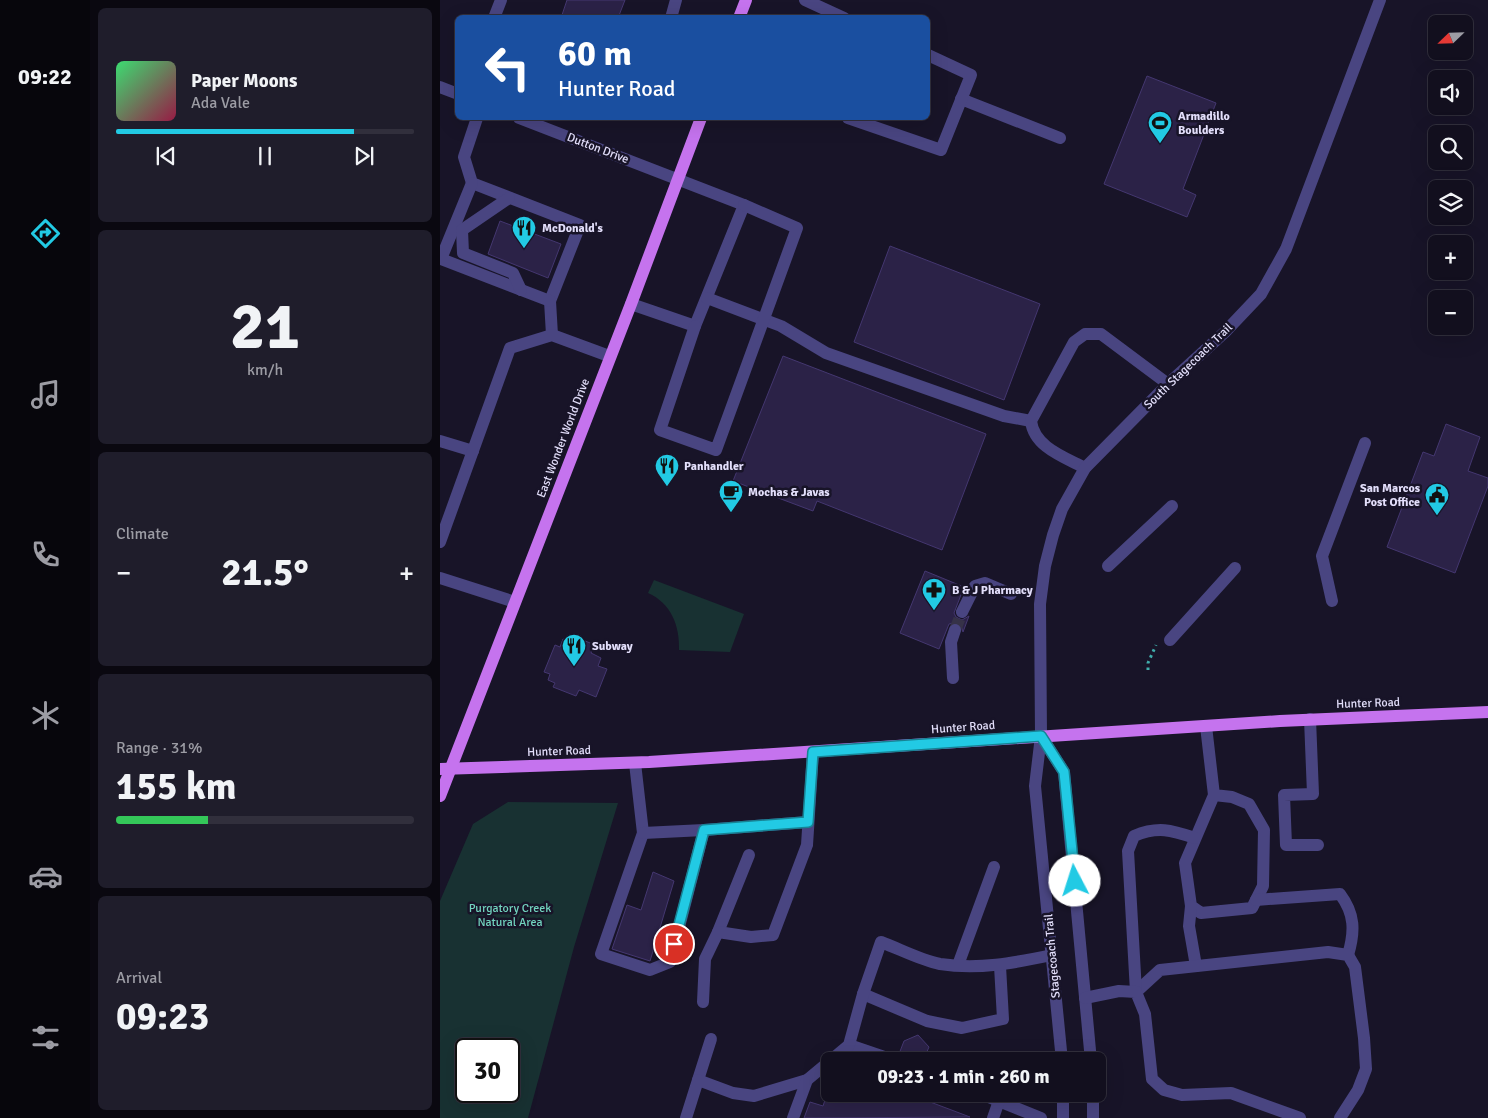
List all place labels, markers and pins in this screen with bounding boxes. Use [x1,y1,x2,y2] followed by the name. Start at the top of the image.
[1178,109,1230,138] place label: Armadillo Boulders
[1147,110,1173,144] sports icon: Armadillo Boulders
[511,215,537,249] restaurant icon: McDonald's
[542,221,604,236] place label: McDonald's
[654,453,680,487] restaurant icon: Panhandler
[684,459,744,474] place label: Panhandler
[718,479,744,513] cafe icon: Mochas & Javas
[1360,481,1421,510] place label: San Marcos Post Office
[1424,482,1450,516] public building icon: San Marcos Post Office
[748,485,830,500] place label: Mochas & Javas
[921,577,947,611] pharmacy icon: B & J Pharmacy
[952,583,1033,598] place label: B & J Pharmacy
[561,633,587,667] restaurant icon: Subway
[592,639,633,654] place label: Subway
[653,923,695,965] pin

